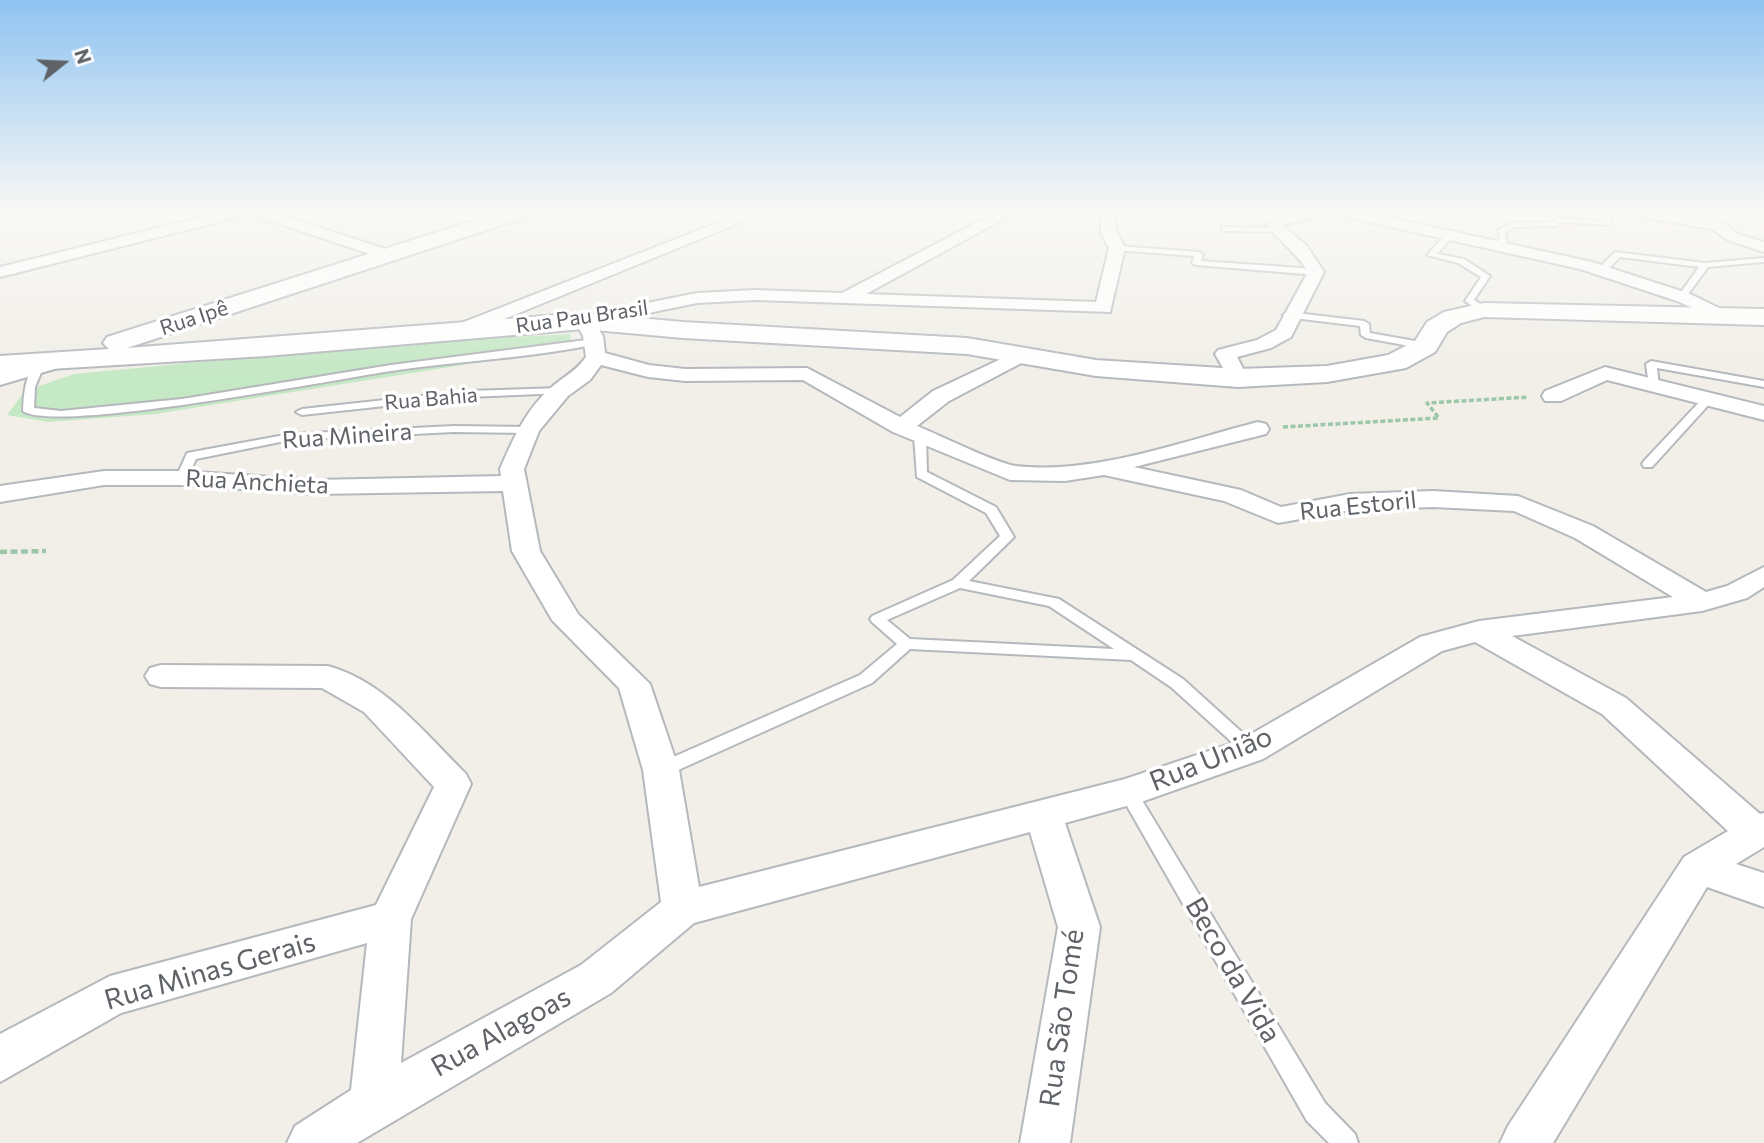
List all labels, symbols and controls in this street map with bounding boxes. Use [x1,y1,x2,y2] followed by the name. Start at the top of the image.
[28,28,98,98] north arrow
[70,46,97,67] text: N
[157,295,231,341] street label: Rua Ipê
[514,295,650,339] street label: Rua Pau Brasil
[383,382,479,416] street label: Rua Bahia
[281,417,413,455] street label: Rua Mineira
[185,464,329,500] street label: Rua Anchieta
[1298,486,1418,526] street label: Rua Estoril
[1145,719,1277,799] street label: Rua União
[1178,891,1288,1049] street label: Beco da Vida
[101,925,319,1017] street label: Rua Minas Gerais
[1033,927,1091,1109] street label: Rua São Tomé
[425,980,577,1084] street label: Rua Alagoas

